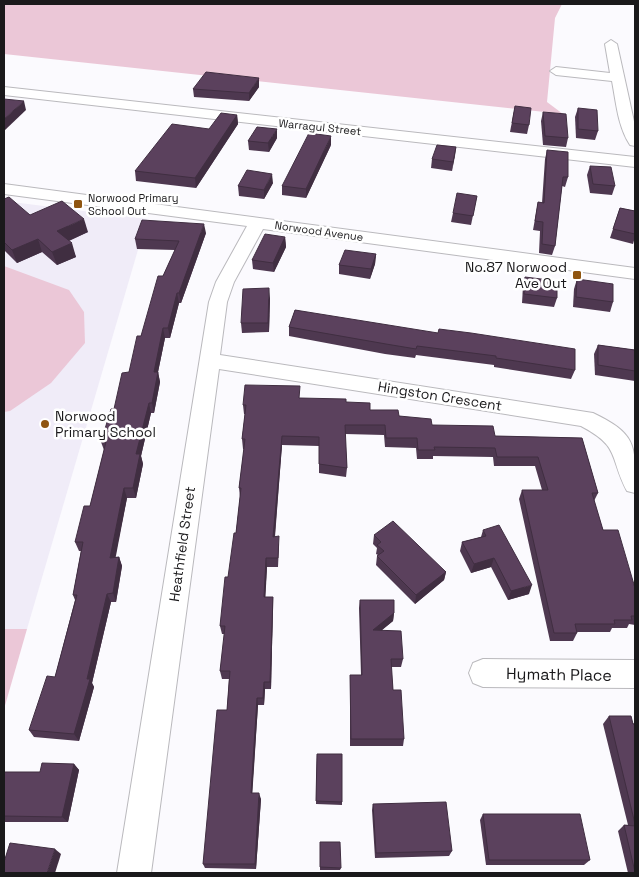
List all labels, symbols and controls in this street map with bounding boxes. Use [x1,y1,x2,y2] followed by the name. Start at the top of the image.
[278,116,362,138] street label: Warragul Street
[88,191,179,218] place label: Norwood Primary School Out
[72,198,84,210] marker: Norwood Primary School Out
[274,218,364,244] street label: Norwood Avenue
[465,258,567,292] place label: No.87 Norwood Ave Out
[571,269,583,281] marker: No.87 Norwood Ave Out
[377,377,503,415] street label: Hingston Crescent
[55,407,156,441] place label: Norwood Primary School
[39,418,51,430] marker: Norwood Primary School
[165,485,199,603] street label: Heathfield Street
[506,663,612,686] street label: Hymath Place

